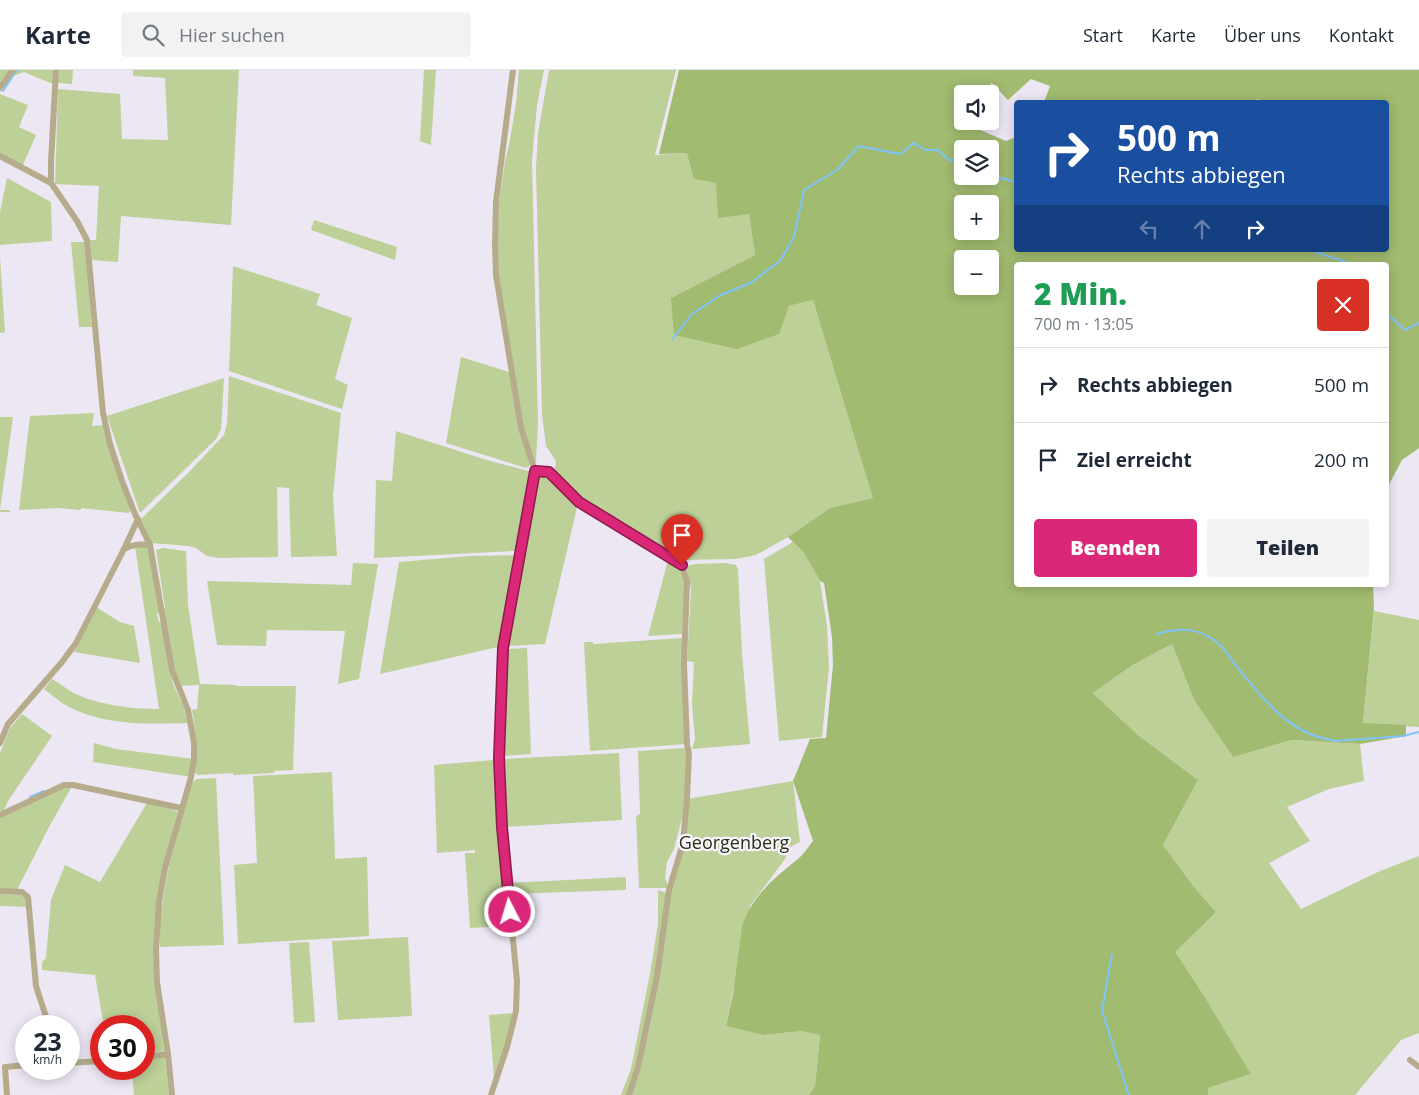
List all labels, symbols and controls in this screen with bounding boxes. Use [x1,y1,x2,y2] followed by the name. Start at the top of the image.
[121,12,471,57] search box
[25,18,91,51] text: Karte
[139,21,167,49] icon: search
[179,22,285,48] text: Hier suchen
[1083,23,1123,47] text: Start
[1151,23,1196,47] text: Karte
[1224,23,1301,47] text: Über uns
[1329,23,1394,47] text: Kontakt
[954,85,999,295] map controls
[954,85,999,130] button: sound
[1117,114,1221,161] text: 500 m
[1034,120,1099,185] icon: right
[954,140,999,185] button: layers
[1117,159,1286,189] text: Rechts abbiegen
[954,195,999,240] button: +
[1135,215,1163,243] icon: left
[1188,215,1216,243] icon: ahead
[1241,215,1269,243] icon: right
[954,250,999,295] button: −
[1034,273,1127,314] text: 2 Min.
[1317,279,1369,331] button: close
[1034,313,1134,335] text: 700 m · 13:05
[1034,371,1062,399] icon: right
[1077,372,1233,398] text: Rechts abbiegen
[1314,372,1369,398] text: 500 m
[1034,446,1062,474] icon: arrive
[1077,447,1192,473] text: Ziel erreicht
[1314,447,1369,473] text: 200 m
[661,514,703,565] pin
[1034,519,1197,577] button: Beenden
[1207,519,1369,577] button: Teilen
[668,521,696,549] icon: arrive
[679,830,789,854] park label: Georgenberg
[483,885,535,937] position arrow
[90,1015,155,1080] speed limit sign: 30
[33,1024,62,1058] text: 23
[33,1051,62,1068] text: km/h

